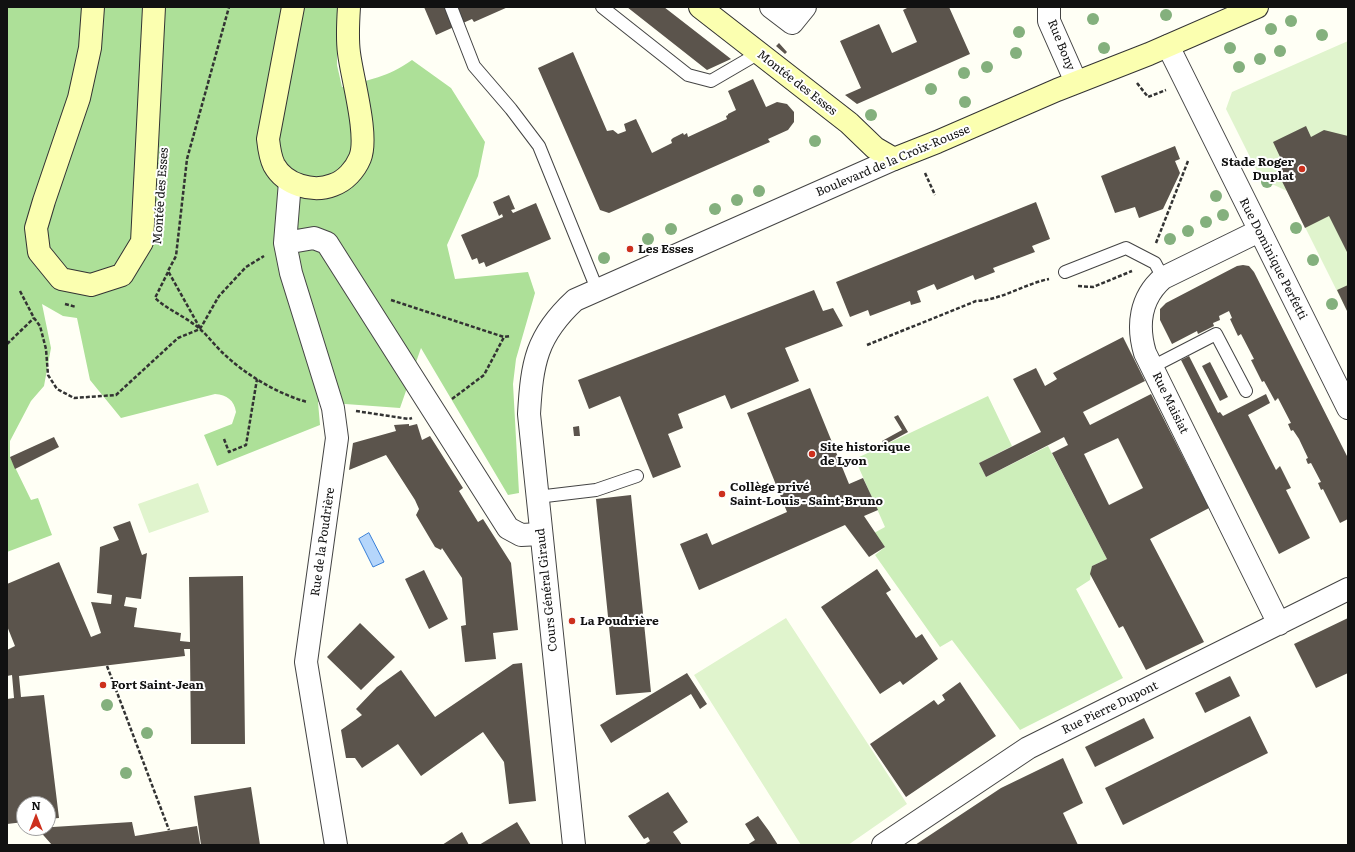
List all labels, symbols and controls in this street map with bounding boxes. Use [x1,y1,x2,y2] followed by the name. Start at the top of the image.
[1044,18,1078,72] street label: Rue Bony
[754,47,840,119] street label: Montée des Esses
[814,122,972,200] street label: Boulevard de la Croix-Rousse
[150,147,172,245] street label: Montée des Esses
[1221,155,1294,183] place label: Stade Roger Duplat
[1297,164,1307,174] marker: Stade Roger Duplat
[1236,196,1310,322] street label: Rue Dominique Perfetti
[638,242,694,256] place label: Les Esses
[625,244,635,254] marker: Les Esses
[1149,370,1191,436] street label: Rue Maisiat
[820,440,910,468] place label: Site historique de Lyon
[807,449,817,459] marker: Site historique de Lyon
[730,480,883,508] place label: Collège privé Saint-Louis - Saint-Bruno
[308,487,338,597] street label: Rue de la Poudrière
[717,489,727,499] marker: Collège privé Saint-Louis - Saint-Bruno
[533,528,561,652] street label: Cours Général Giraud
[580,614,659,628] place label: La Poudrière
[567,616,577,626] marker: La Poudrière
[111,678,204,692] place label: Fort Saint-Jean
[1060,678,1160,738] street label: Rue Pierre Dupont
[98,680,108,690] marker: Fort Saint-Jean
[16,796,56,836] north arrow
[31,797,41,813] text: N

